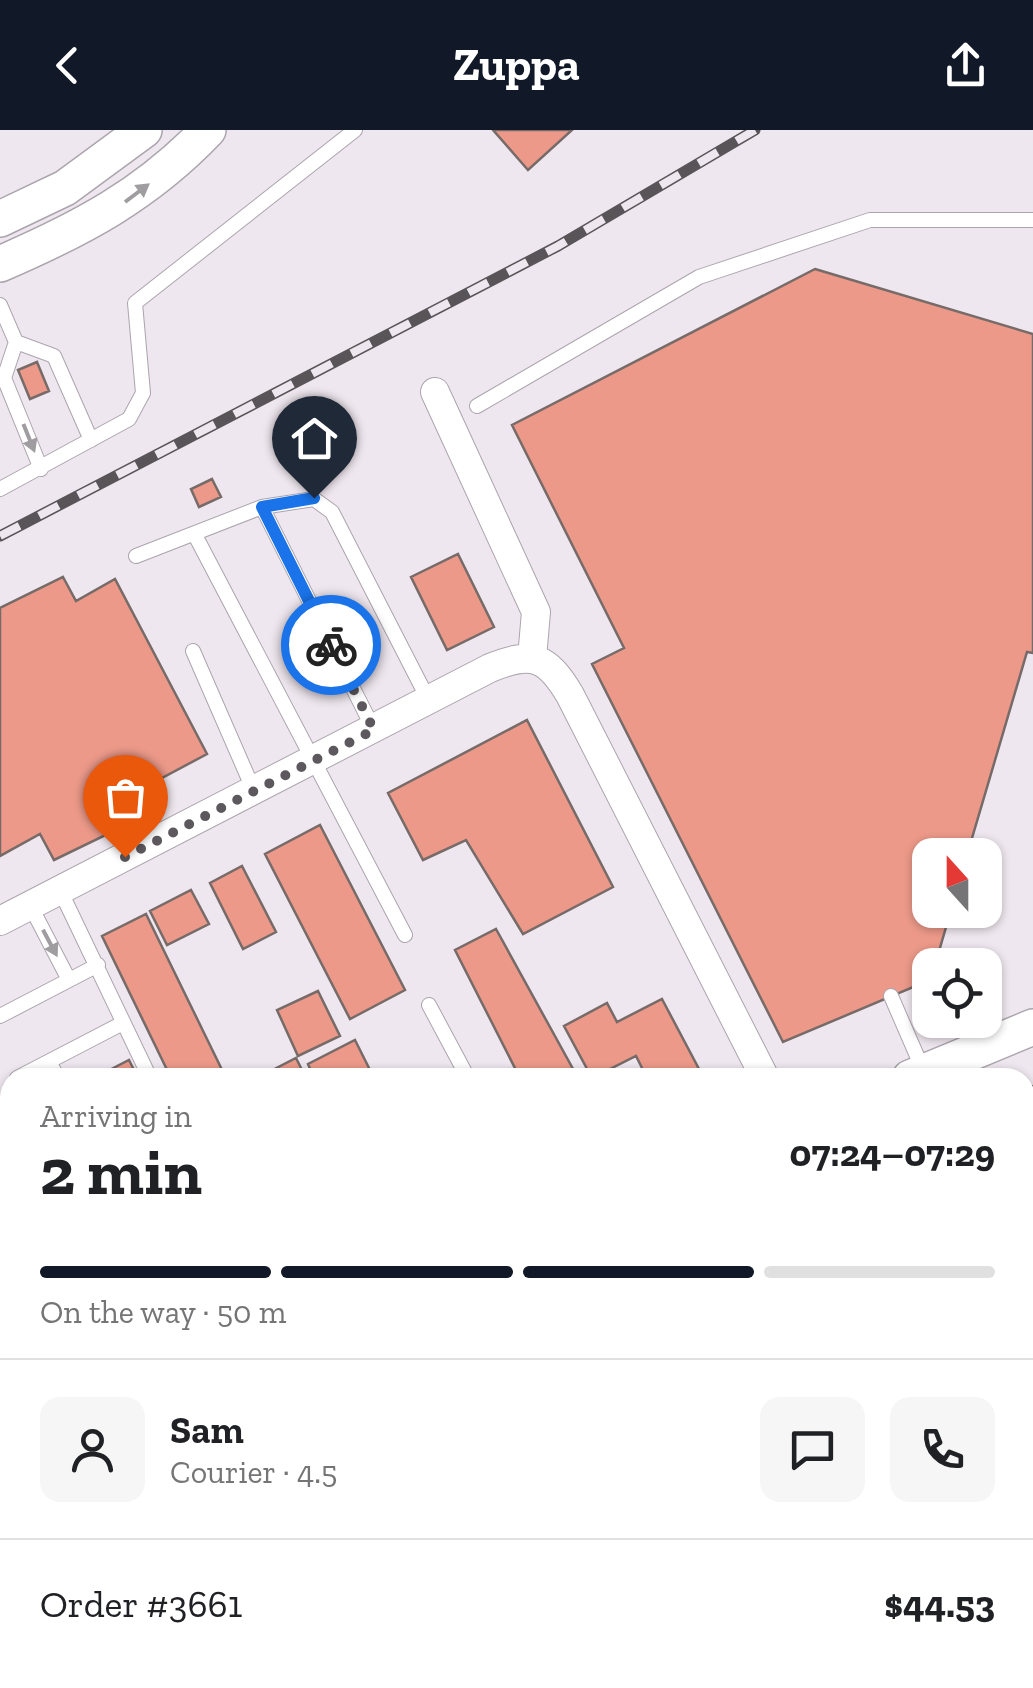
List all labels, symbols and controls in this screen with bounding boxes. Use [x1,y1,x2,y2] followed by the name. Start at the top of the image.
[40,38,95,93] icon: back
[453,38,580,92] text: Zuppa
[938,38,993,93] icon: share
[124,184,150,204] one-way arrow
[272,396,357,499] pin
[287,411,342,466] icon: home
[21,423,37,453] one-way arrow
[281,595,381,695] courier
[304,618,359,673] icon: bike
[83,755,168,858] pin
[98,770,153,825] icon: bag
[912,838,1002,928] north arrow
[912,838,1002,1038] map controls
[41,928,58,957] one-way arrow
[912,948,1002,1038] button: locate
[40,1097,192,1135] text: Arriving in
[790,1130,995,1176] text: 07:24–07:29
[40,1133,202,1211] text: 2 min
[40,1293,286,1331] text: On the way · 50 m
[40,1397,145,1502] button: person
[760,1397,865,1502] button: chat
[890,1397,995,1502] button: phone
[170,1407,244,1453] text: Sam
[170,1453,337,1491] text: Courier · 4.5
[40,1581,242,1627] text: Order #3661
[884,1581,995,1627] text: $44.53

